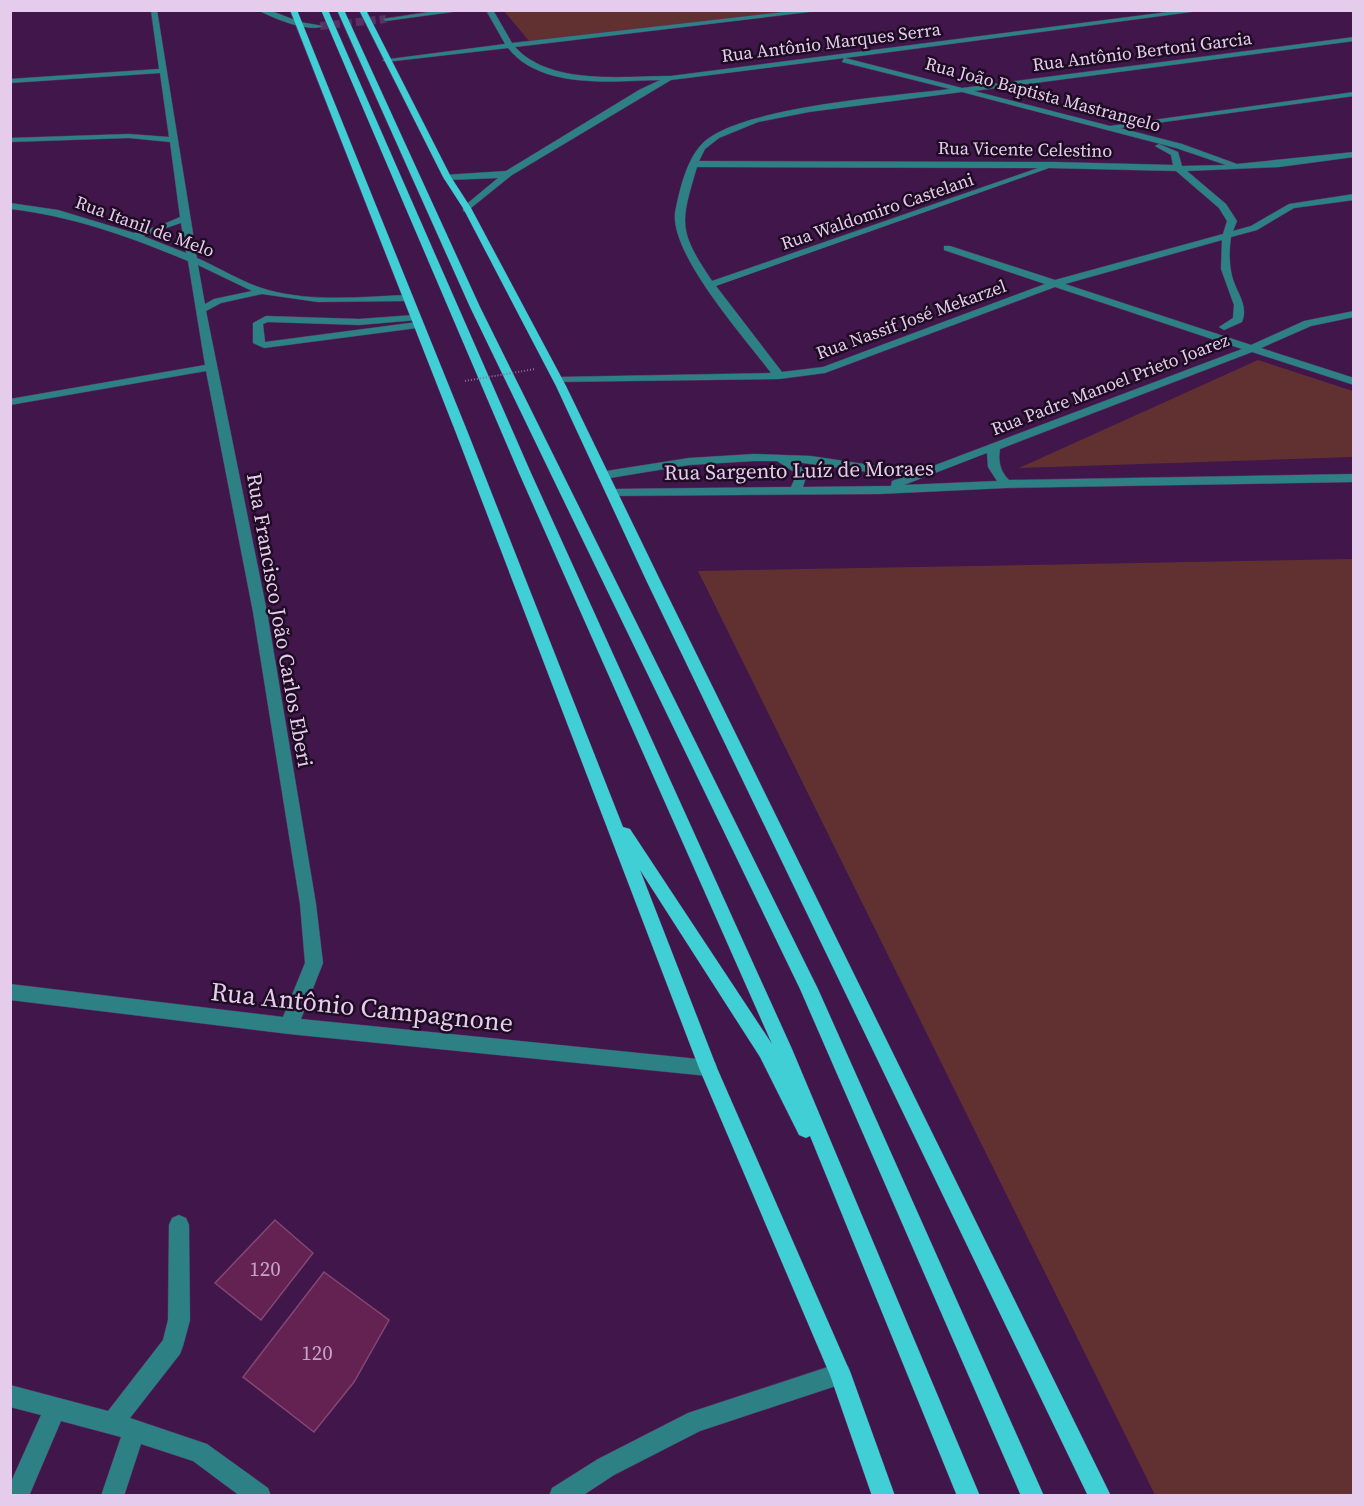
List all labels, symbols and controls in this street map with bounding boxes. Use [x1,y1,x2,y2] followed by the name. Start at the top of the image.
[720,16,943,68] street label: Rua Antônio Marques Serra
[1031,25,1254,77] street label: Rua Antônio Bertoni Garcia
[922,50,1164,138] street label: Rua João Baptista Mastrangelo
[938,135,1113,163] street label: Rua Vicente Celestino
[777,166,977,256] street label: Rua Waldomiro Castelani
[72,189,218,263] street label: Rua Itanil de Melo
[813,273,1009,365] street label: Rua Nassif José Mekarzel
[987,327,1233,441] street label: Rua Padre Manoel Prieto Joarez
[664,453,934,487] street label: Rua Sargento Luíz de Moraes
[240,471,320,769] street label: Rua Francisco João Carlos Eberi
[209,973,515,1041] street label: Rua Antônio Campagnone
[249,1254,281,1283] house number: 120
[301,1338,333,1367] house number: 120

